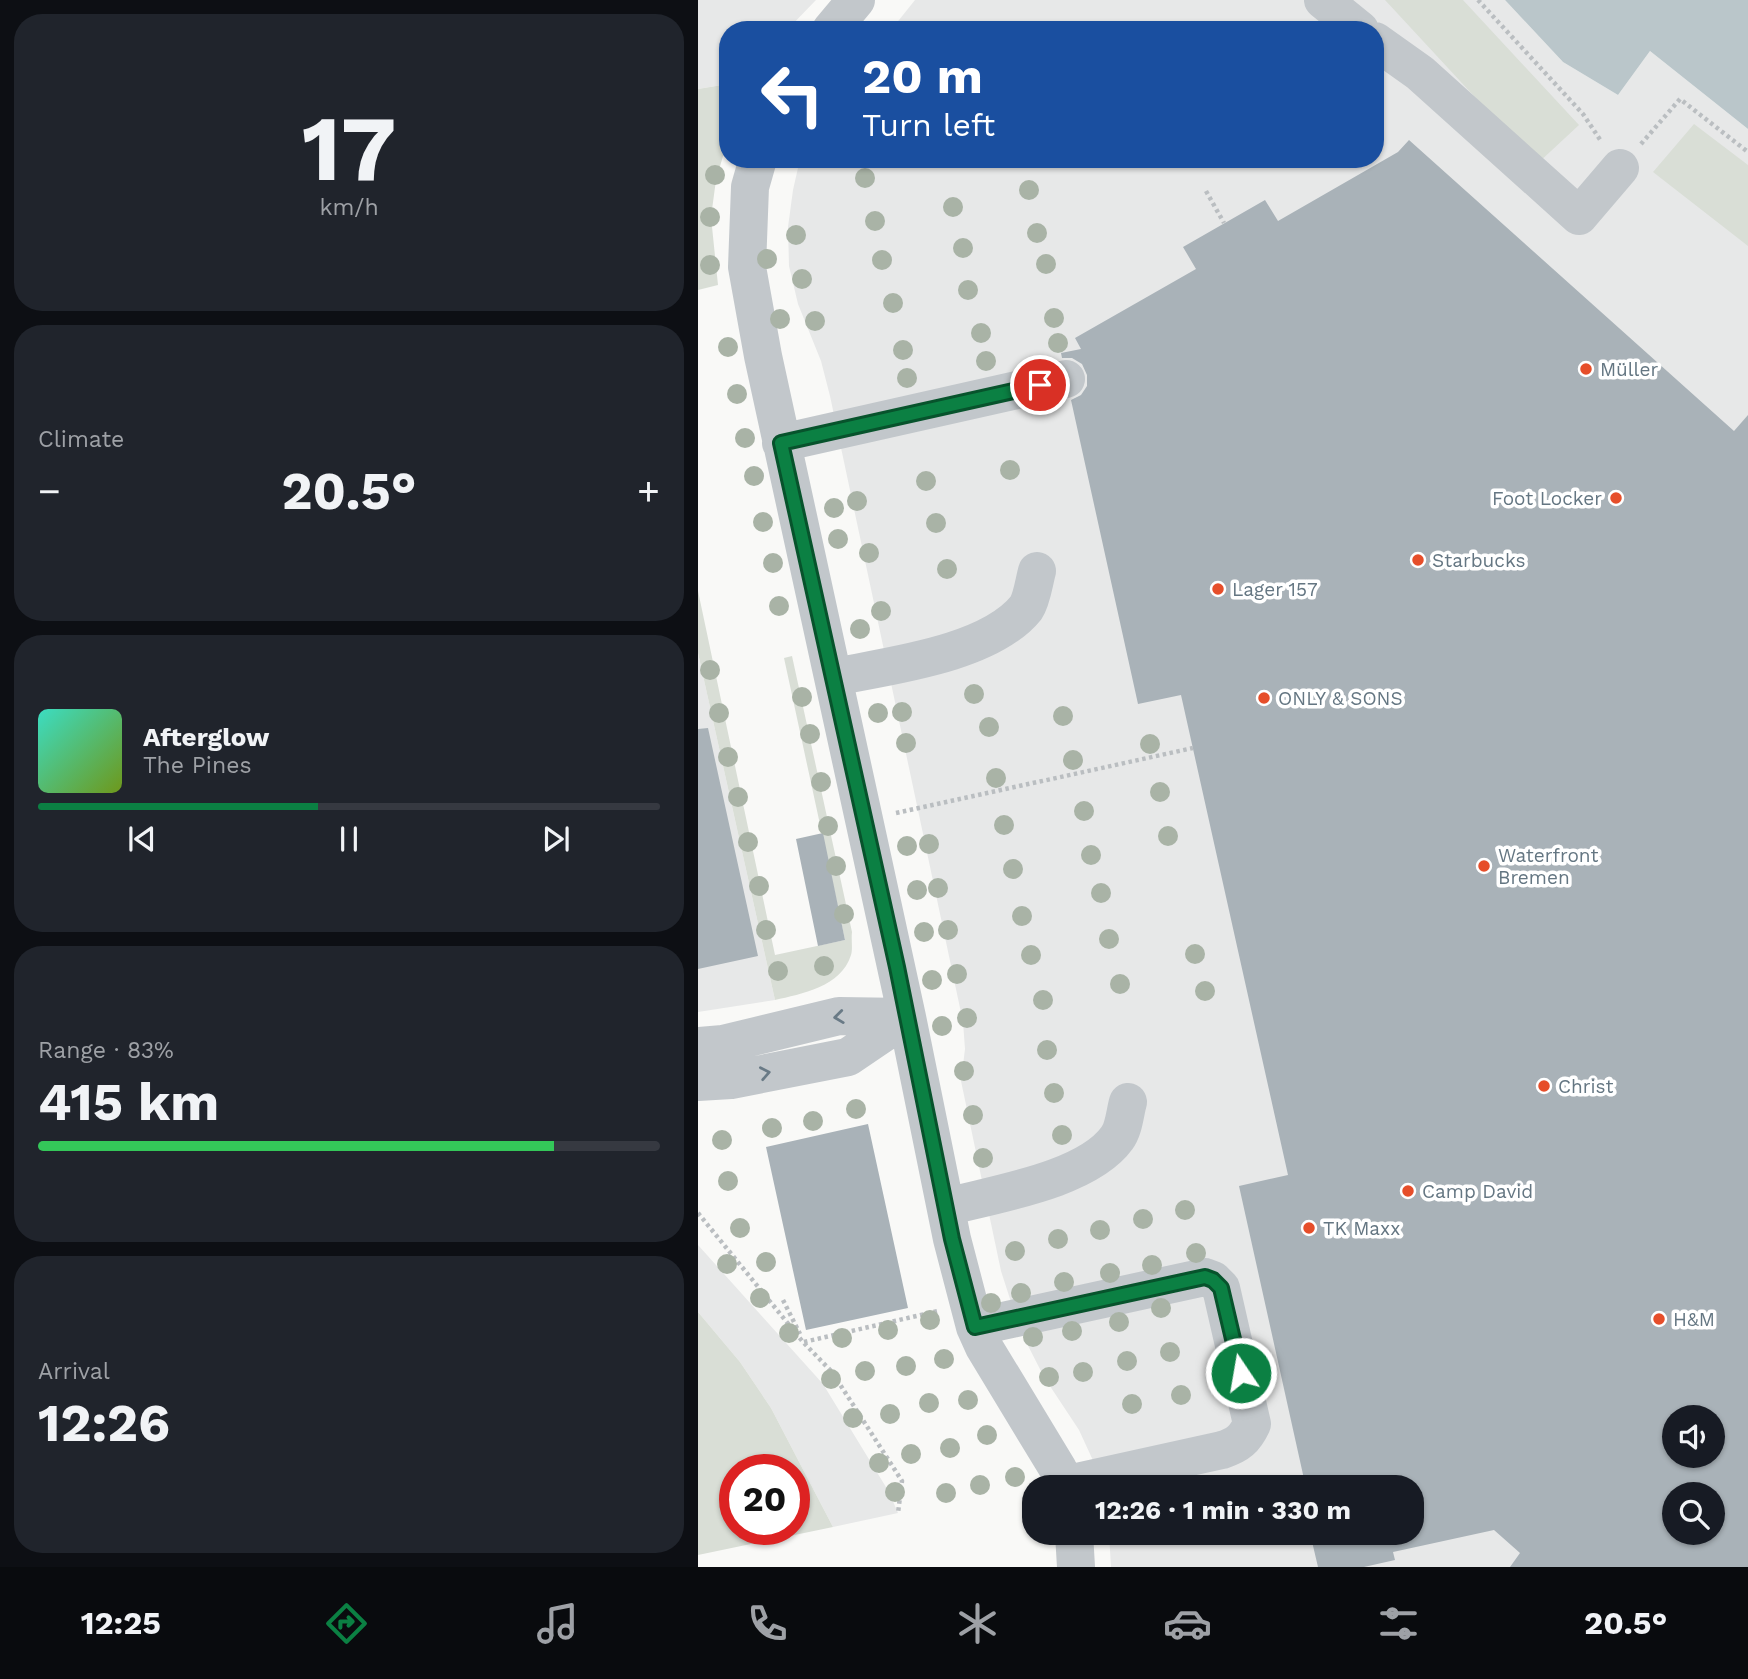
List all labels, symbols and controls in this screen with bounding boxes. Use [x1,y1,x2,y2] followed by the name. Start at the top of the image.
[862,47,983,105] text: 20 m
[747,49,838,140] icon: left
[302,95,396,202] text: 17
[862,106,995,144] text: Turn left
[319,194,379,221] text: km/h
[1010,355,1070,415] pin
[1600,358,1658,381] place label: Müller
[1578,361,1594,377] marker: Müller
[1021,366,1059,404] icon: arrive
[38,426,124,453] text: Climate
[281,461,417,522] text: 20.5°
[38,469,61,513] text: −
[637,469,660,513] text: +
[1492,487,1602,510] place label: Foot Locker
[1608,490,1624,506] marker: Foot Locker
[1432,549,1526,572] place label: Starbucks
[1410,552,1426,568] marker: Starbucks
[1232,578,1318,601] place label: Lager 157
[1210,581,1226,597] marker: Lager 157
[1278,687,1403,710] place label: ONLY & SONS
[1256,690,1272,706] marker: ONLY & SONS
[143,722,269,752] text: Afterglow
[143,752,252,779] text: The Pines
[123,820,161,858] icon: previous
[330,820,368,858] icon: pause
[537,820,575,858] icon: next
[1498,844,1598,889] place label: Waterfront Bremen
[1476,858,1492,874] marker: Waterfront Bremen
[833,1010,845,1025] one-way arrow
[38,1037,174,1064] text: Range · 83%
[759,1067,771,1082] one-way arrow
[38,1072,219,1133] text: 415 km
[1558,1075,1614,1098] place label: Christ
[1536,1078,1552,1094] marker: Christ
[1422,1180,1533,1203] place label: Camp David
[1400,1183,1416,1199] marker: Camp David
[1323,1217,1400,1240] place label: TK Maxx
[1301,1220,1317,1236] marker: TK Maxx
[1673,1308,1715,1331] place label: H&M
[1651,1311,1667,1327] marker: H&M
[1204,1336,1278,1410] position arrow
[38,1358,110,1385] text: Arrival
[38,1393,170,1454] text: 12:26
[1662,1405,1725,1545] map controls
[1662,1405,1725,1468] button: sound
[719,1454,810,1545] speed limit sign: 20
[1662,1482,1725,1545] button: search
[1095,1495,1351,1525] text: 12:26 · 1 min · 330 m
[322,1599,371,1648] icon: directions
[533,1599,582,1648] icon: music
[743,1599,792,1648] icon: phone
[953,1599,1002,1648] icon: climate
[1163,1599,1212,1648] icon: car
[1374,1599,1423,1648] icon: filters
[81,1604,161,1642] text: 12:25
[1584,1604,1667,1642] text: 20.5°

